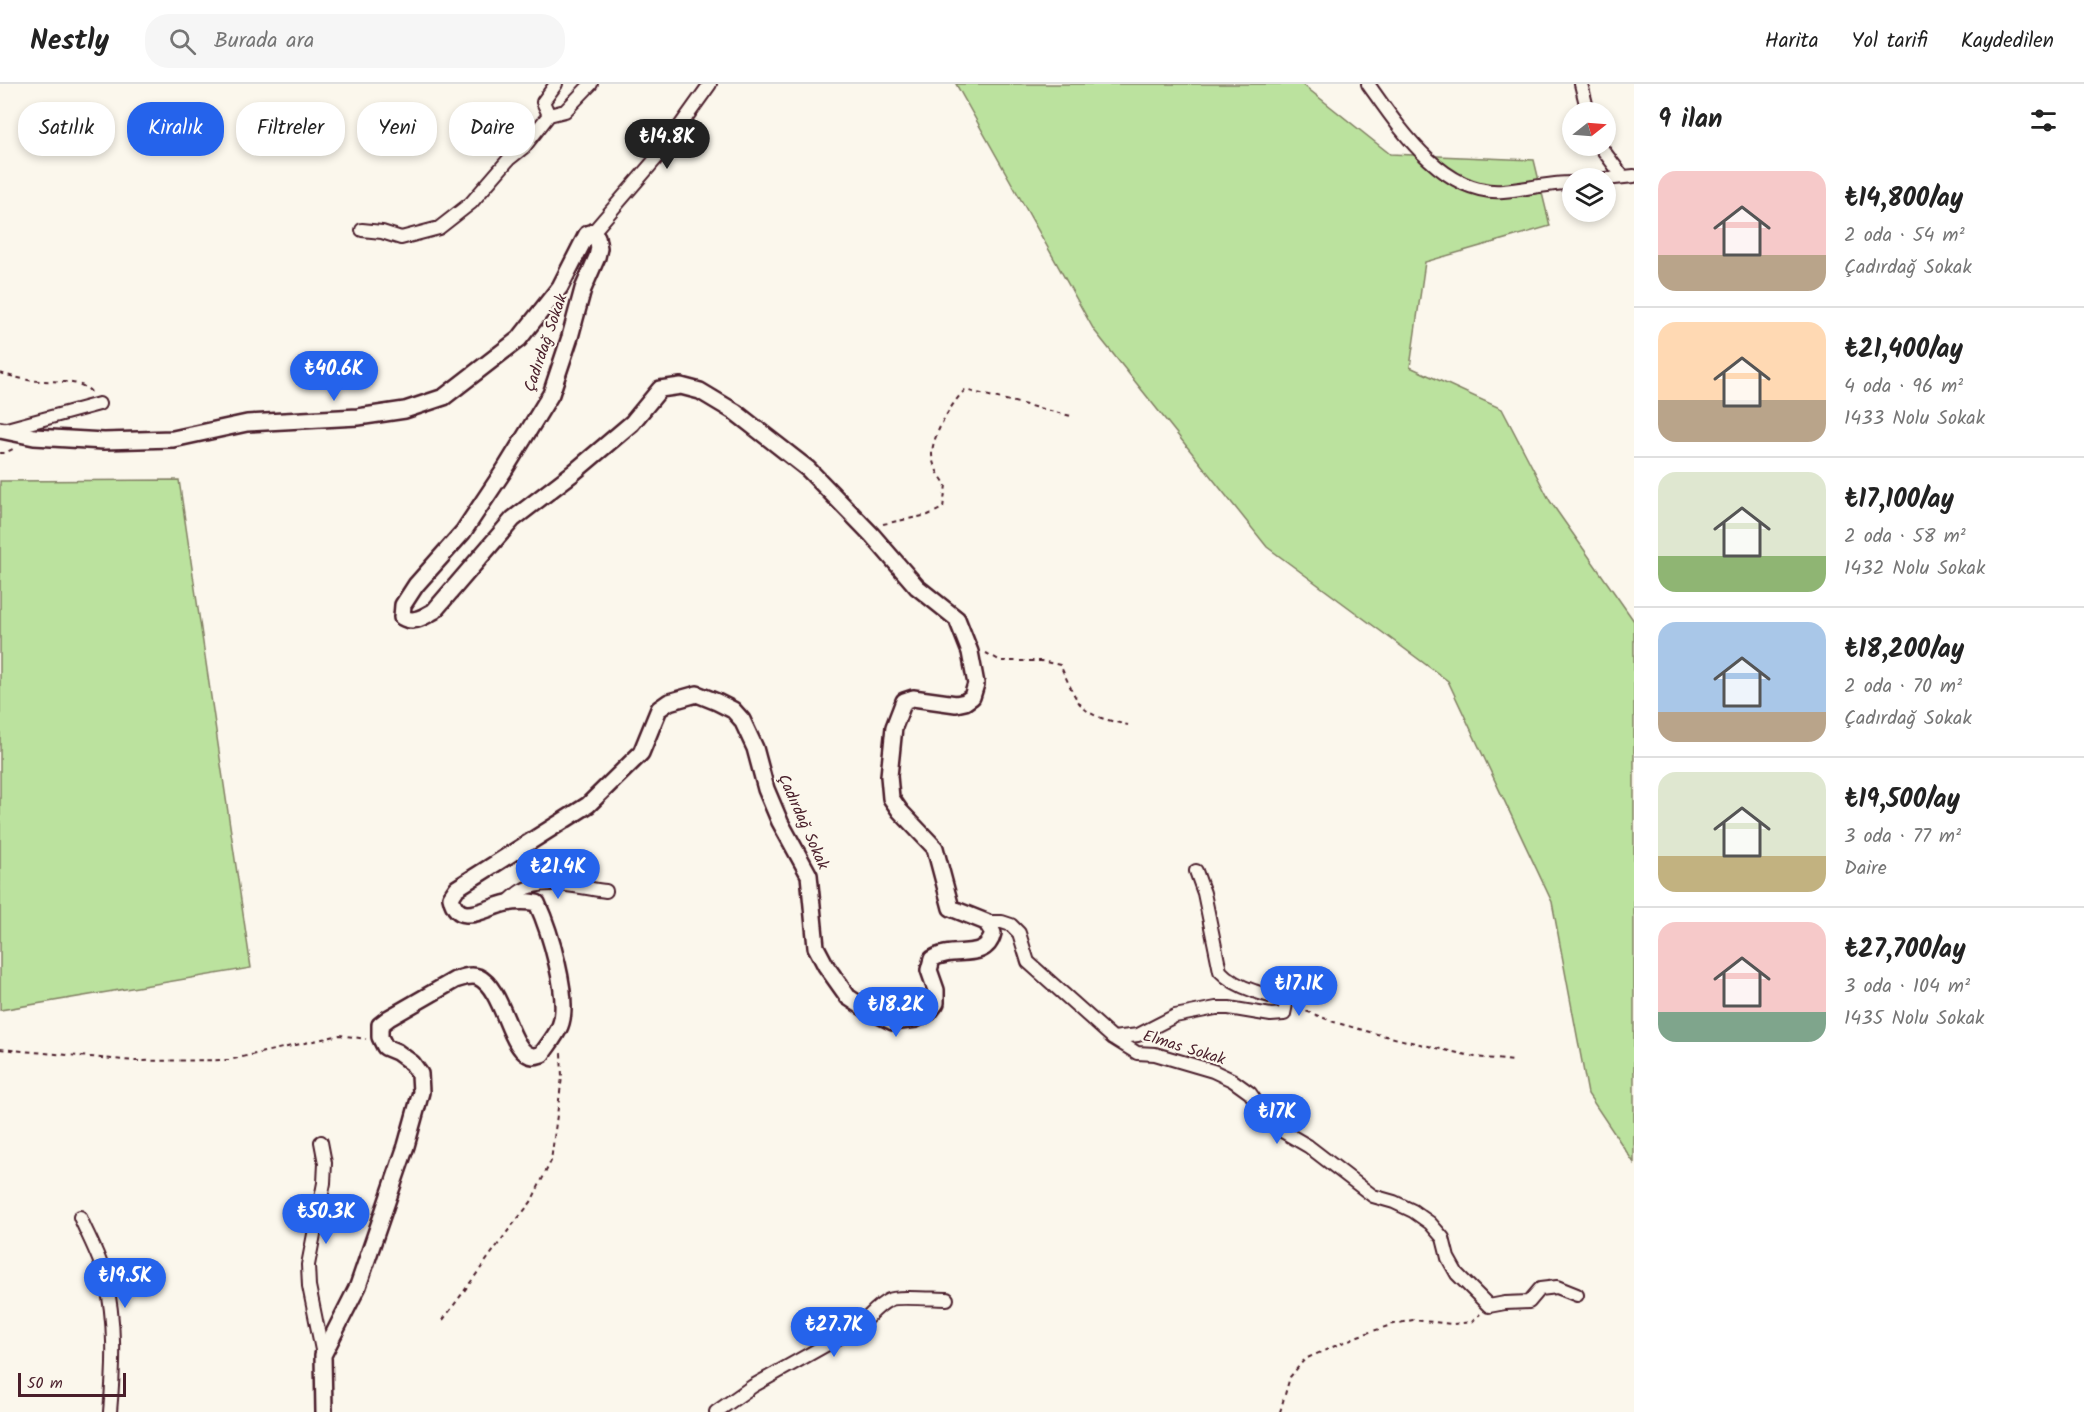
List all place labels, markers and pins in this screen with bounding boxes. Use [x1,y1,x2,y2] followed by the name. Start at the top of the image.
[618,119,716,170] pin: ₺14.8K
[285,351,383,402] pin: ₺40.6K
[509,849,607,900] pin: ₺21.4K
[1250,966,1348,1017] pin: ₺17.1K
[847,987,945,1038] pin: ₺18.2K
[1241,1094,1313,1145] pin: ₺17K
[277,1194,375,1245] pin: ₺50.3K
[76,1258,174,1309] pin: ₺19.5K
[785,1307,883,1358] pin: ₺27.7K

